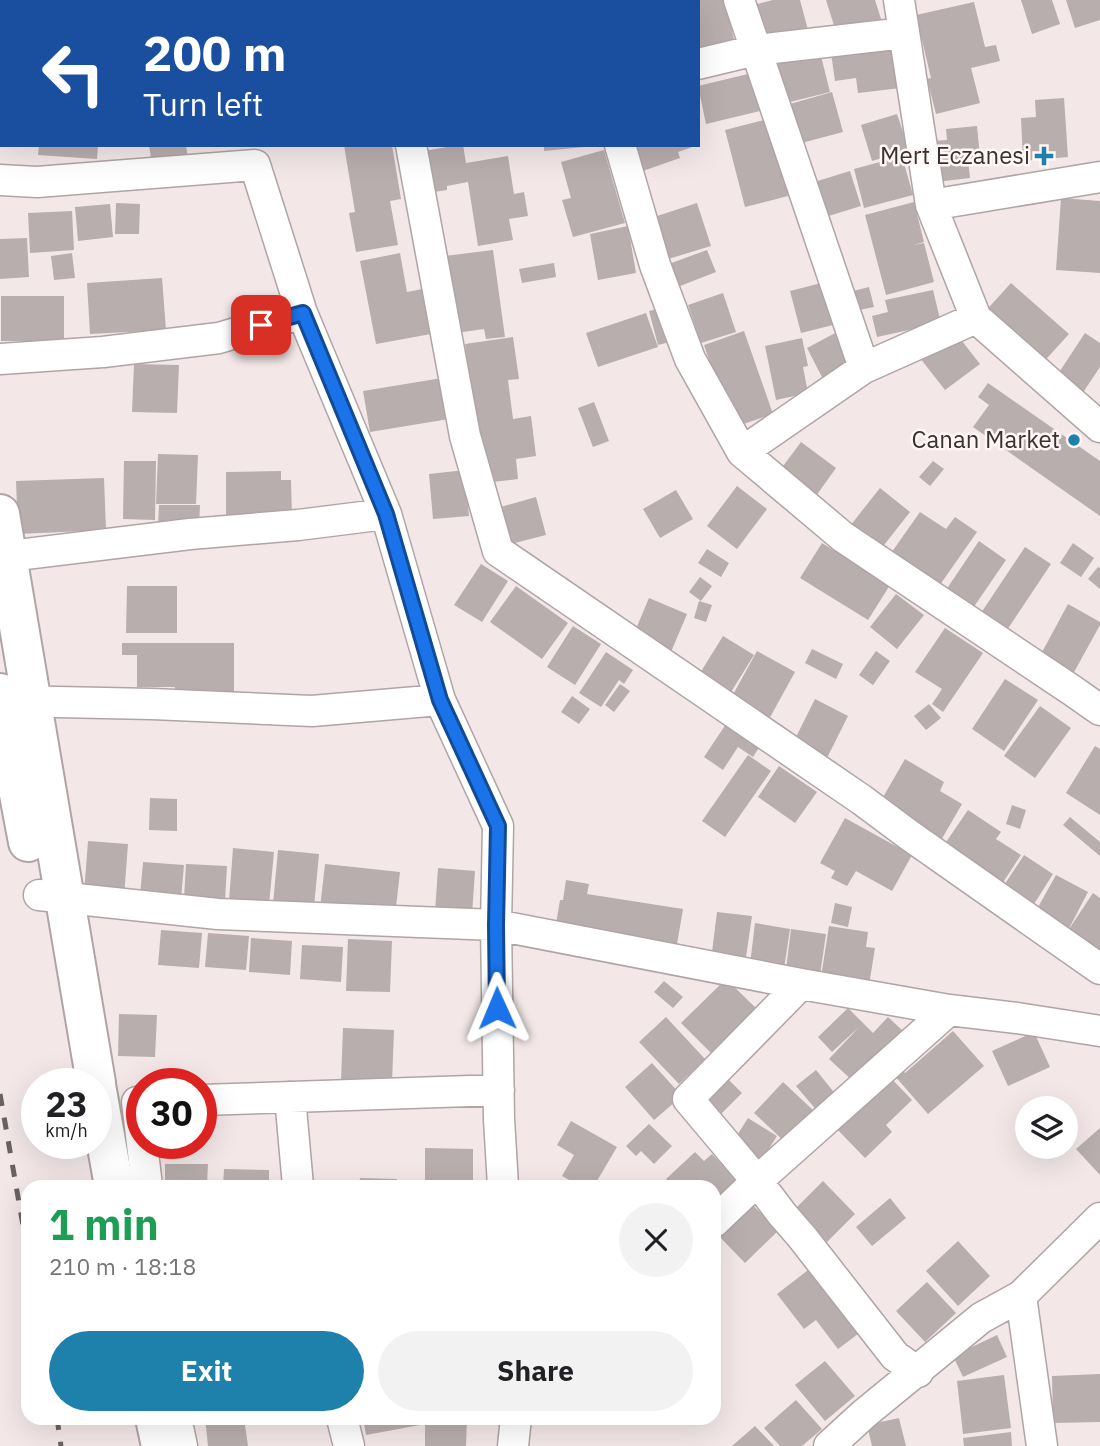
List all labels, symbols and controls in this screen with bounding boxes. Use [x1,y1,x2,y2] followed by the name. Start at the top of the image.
[143,21,287,84] text: 200 m
[28,28,119,119] icon: left
[143,83,263,125] text: Turn left
[880,139,1030,171] place label: Mert Eczanesi
[1036,148,1052,164] marker: Mert Eczanesi
[231,295,291,355] pin
[242,306,280,344] icon: arrive
[912,423,1060,455] place label: Canan Market
[1066,432,1082,448] marker: Canan Market
[460,971,534,1045] position arrow
[126,1068,217,1159] speed limit sign: 30
[45,1081,88,1127] text: 23
[1015,1096,1078,1159] map controls
[1015,1096,1078,1159] button: layers
[45,1119,88,1142] text: km/h
[49,1197,159,1252] text: 1 min
[619,1203,693,1277] button: close
[49,1251,196,1281] text: 210 m · 18:18
[49,1331,364,1411] button: Exit
[378,1331,693,1411] button: Share

